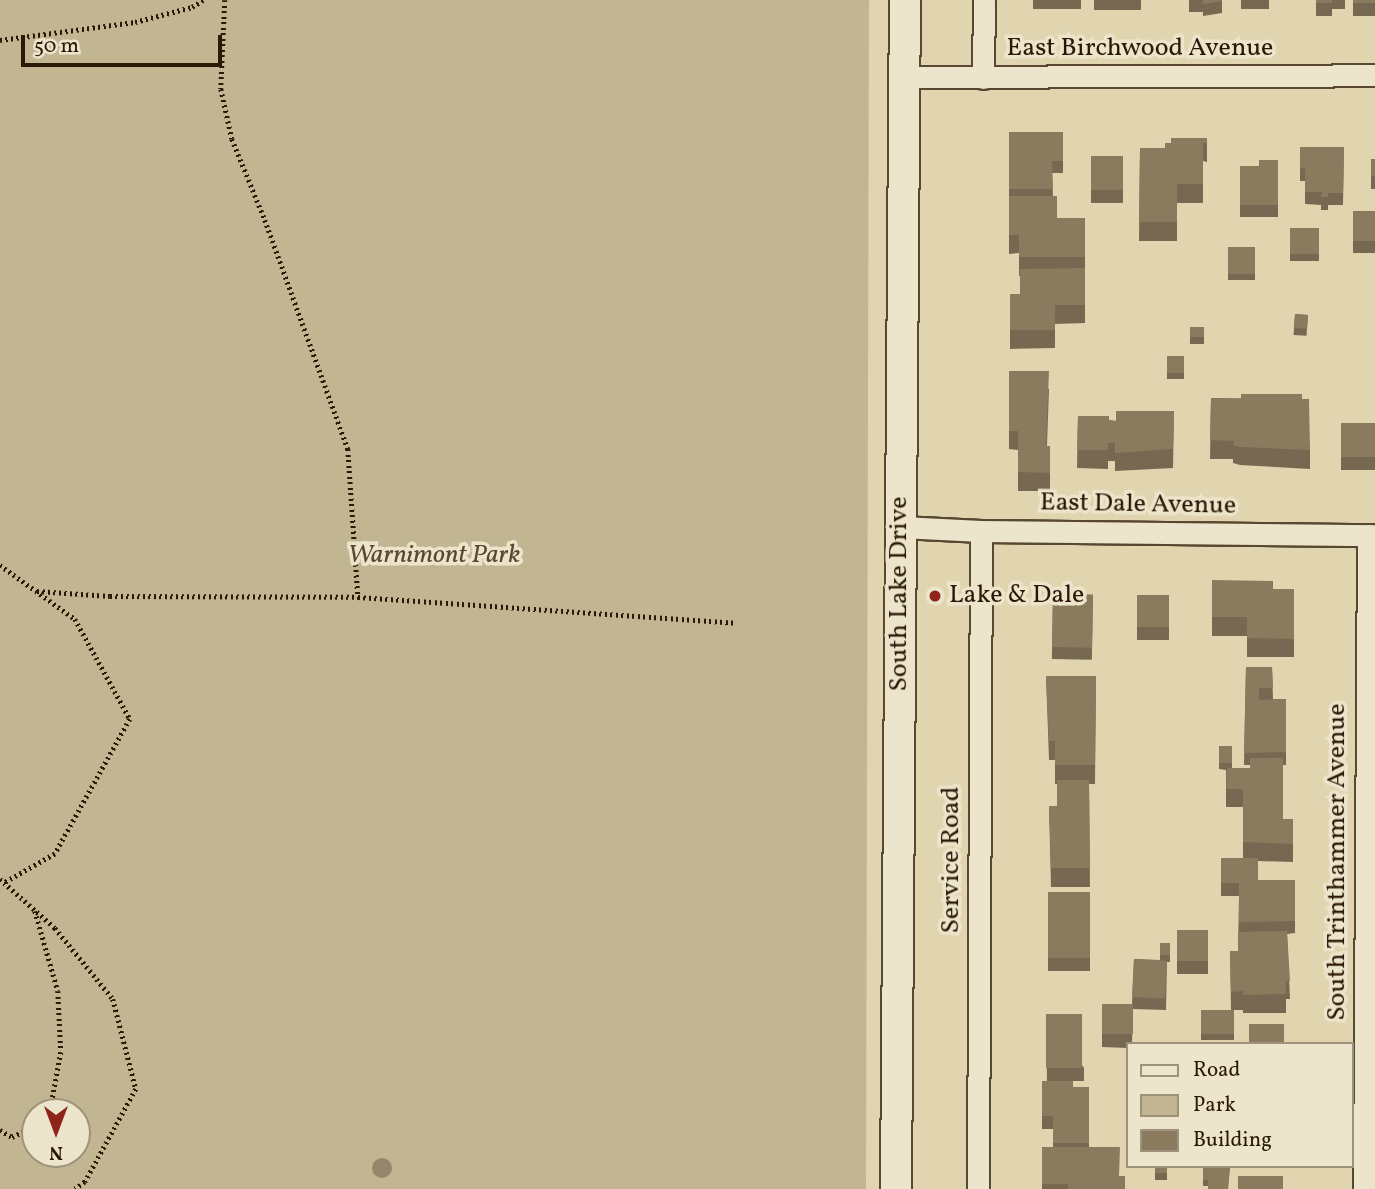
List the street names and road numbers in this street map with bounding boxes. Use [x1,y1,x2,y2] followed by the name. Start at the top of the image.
[1007,33,1273,65] street label: East Birchwood Avenue
[1040,488,1236,522] street label: East Dale Avenue
[884,497,916,691] street label: South Lake Drive
[1322,703,1354,1021] street label: South Trinthammer Avenue
[936,787,968,933] street label: Service Road

